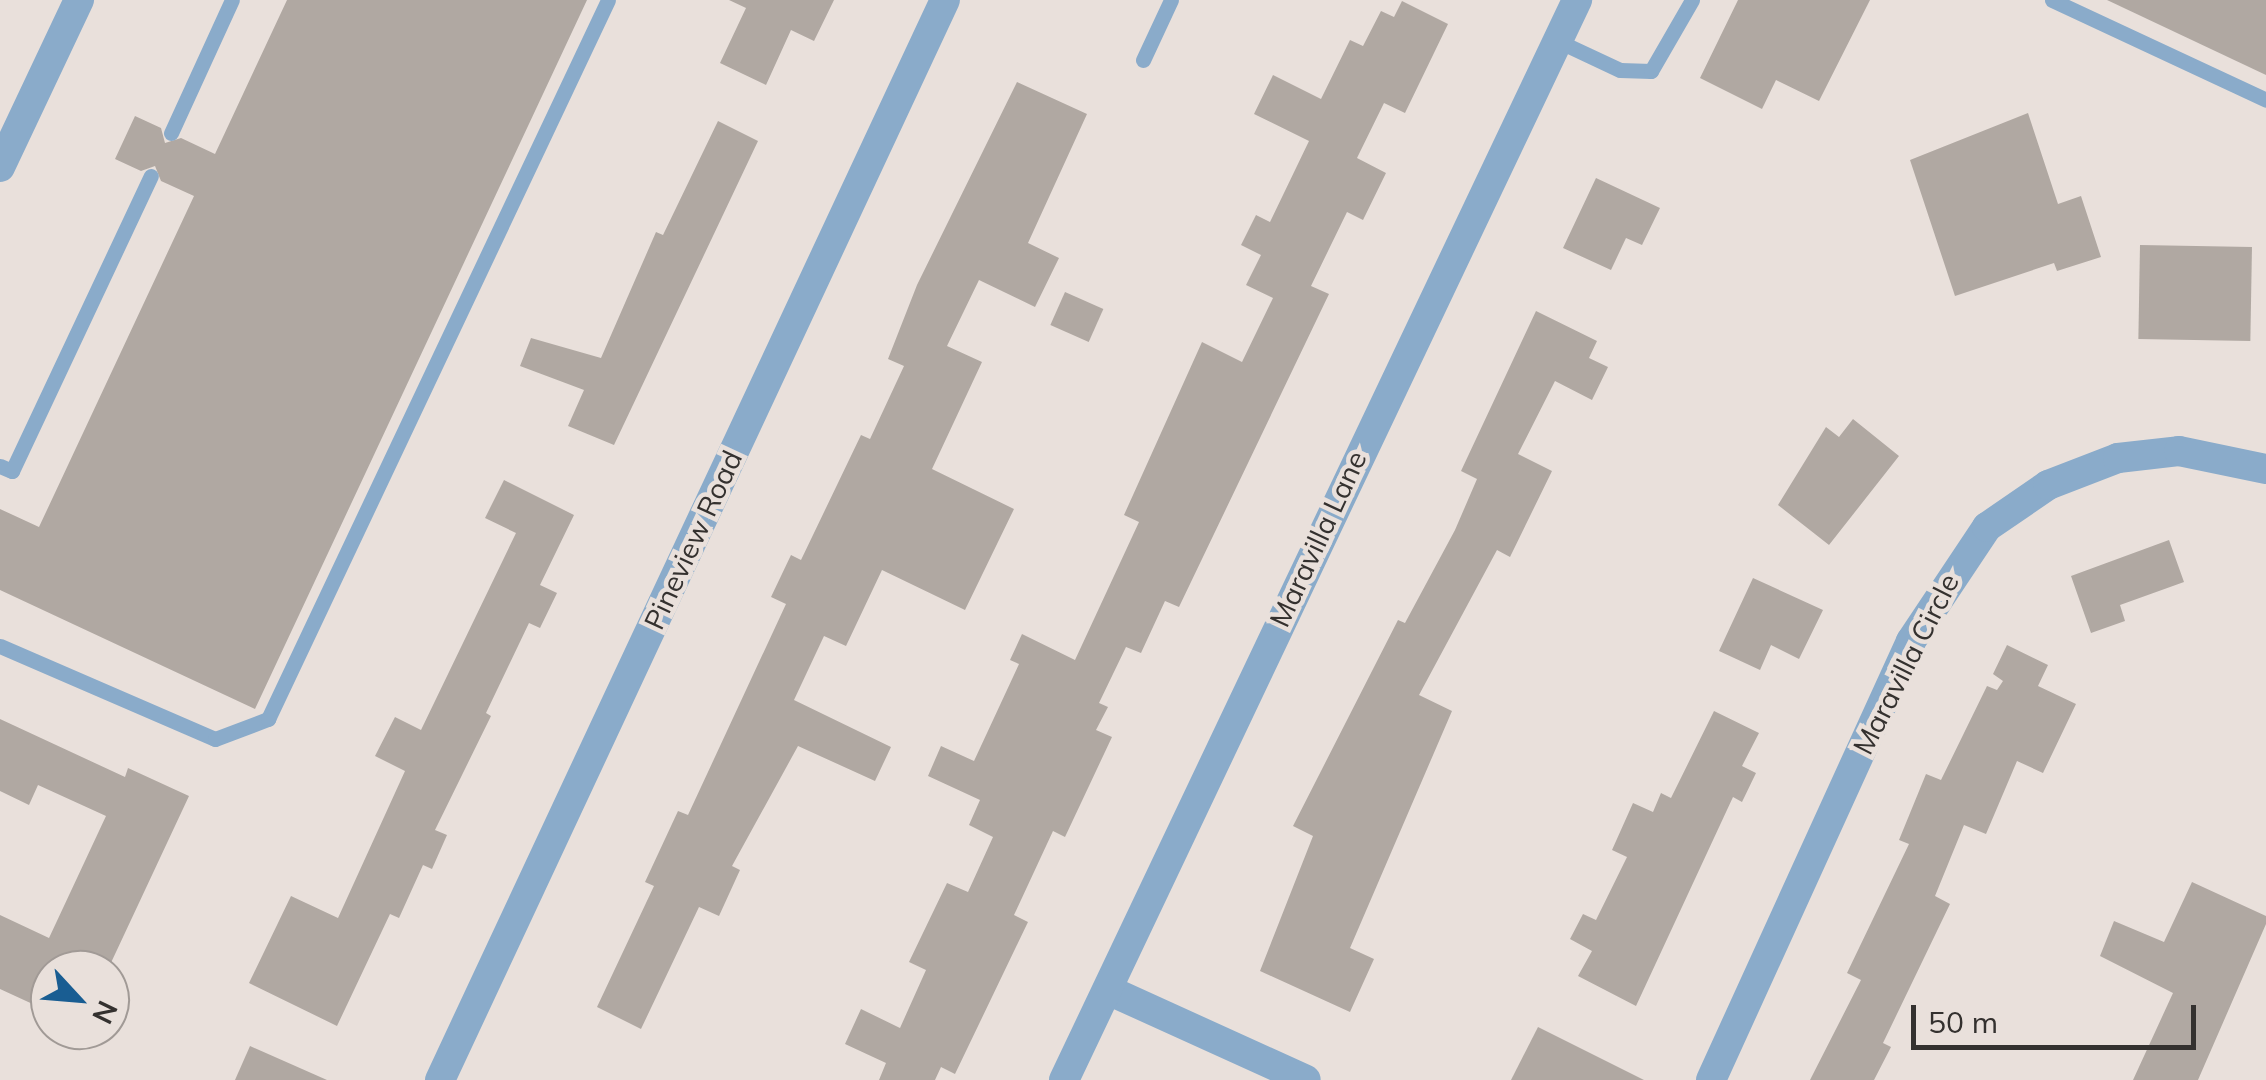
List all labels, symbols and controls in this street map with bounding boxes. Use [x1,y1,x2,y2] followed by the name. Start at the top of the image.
[637,445,749,635] street label: Pineview Road
[1263,446,1373,632] street label: Maravilla Lane
[1846,568,1966,760] street label: Maravilla Circle
[30,950,130,1050] north arrow
[1916,985,2201,1047] scale bar
[85,995,126,1030] text: N
[1928,1003,1998,1041] text: 50 m

